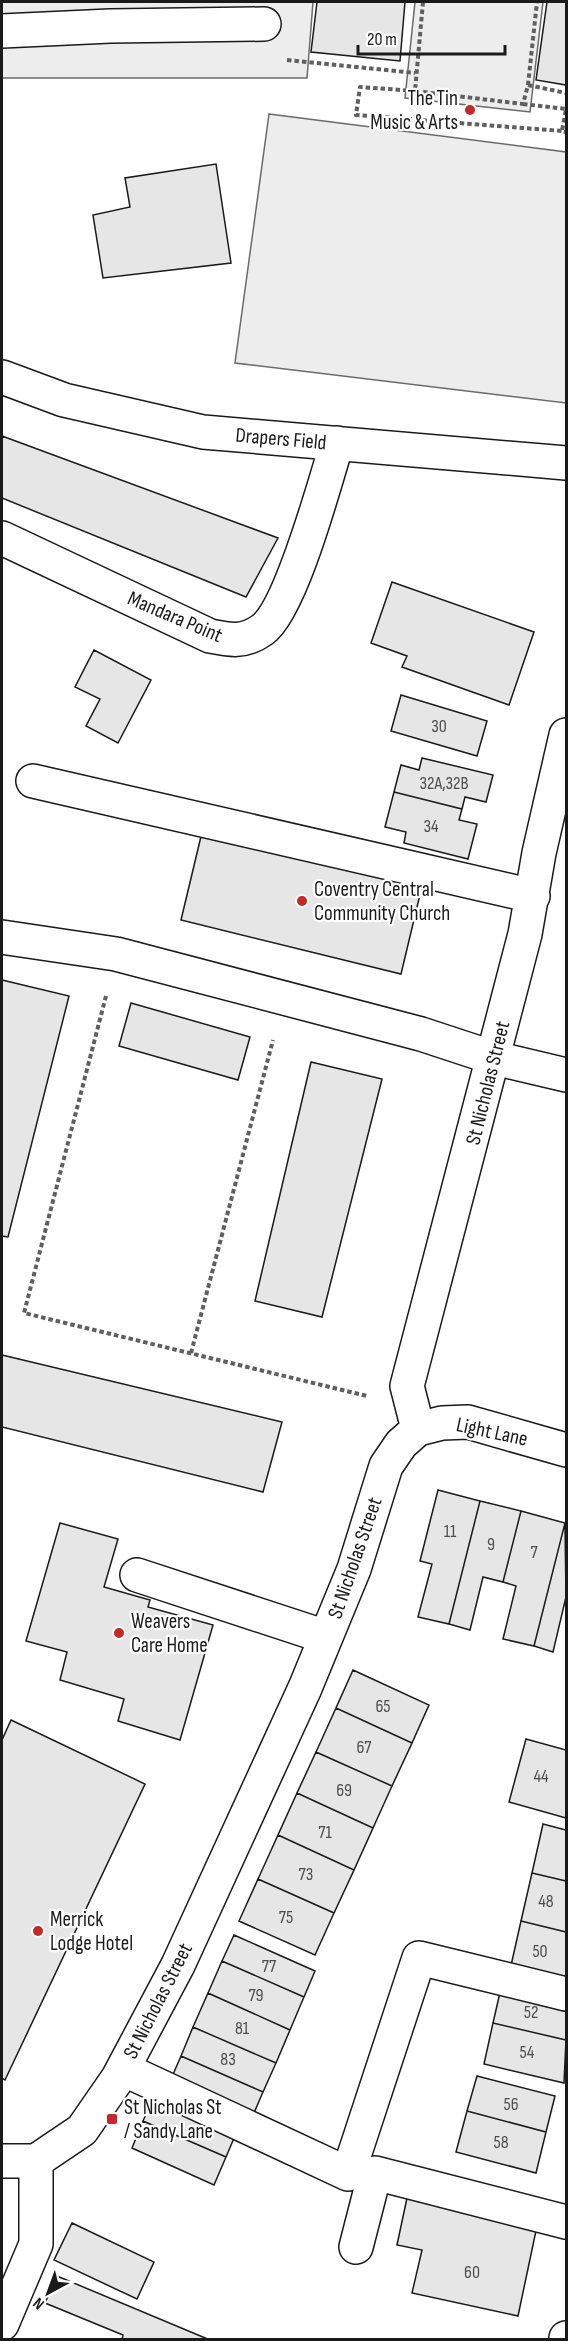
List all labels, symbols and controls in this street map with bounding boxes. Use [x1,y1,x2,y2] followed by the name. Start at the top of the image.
[358,18,505,56] scale bar
[367,29,397,50] text: 20 m
[370,86,458,135] place label: The Tin Music & Arts
[463,103,477,117] marker: The Tin Music & Arts
[235,423,327,455] street label: Drapers Field
[124,586,226,648] street label: Mandara Point
[431,716,447,737] house number: 30
[420,773,468,794] house number: 32A,32B
[423,816,439,837] house number: 34
[314,877,450,926] place label: Coventry Central Community Church
[295,894,309,908] marker: Coventry Central Community Church
[461,1019,515,1147] street label: St Nicholas Street
[454,1412,530,1452] street label: Light Lane
[323,1494,387,1622] street label: St Nicholas Street
[444,1521,457,1542] house number: 11
[487,1534,495,1555] house number: 9
[530,1542,538,1563] house number: 7
[131,1609,208,1658] place label: Weavers Care Home
[112,1626,126,1640] marker: Weavers Care Home
[375,1696,391,1717] house number: 65
[356,1737,372,1758] house number: 67
[533,1766,549,1787] house number: 44
[336,1780,352,1801] house number: 69
[318,1822,332,1843] house number: 71
[299,1864,313,1885] house number: 73
[538,1891,554,1912] house number: 48
[50,1907,133,1956] place label: Merrick Lodge Hotel
[279,1907,293,1928] house number: 75
[31,1924,45,1938] marker: Merrick Lodge Hotel
[118,1939,198,2063] street label: St Nicholas Street
[532,1941,548,1962] house number: 50
[262,1956,277,1977] house number: 77
[248,1985,264,2006] house number: 79
[524,2002,538,2023] house number: 52
[235,2018,250,2039] house number: 81
[520,2042,535,2063] house number: 54
[220,2049,236,2070] house number: 83
[503,2094,519,2115] house number: 56
[124,2095,222,2144] place label: St Nicholas St / Sandy Lane
[105,2112,119,2126] marker: St Nicholas St / Sandy Lane
[493,2132,509,2153] house number: 58
[464,2262,480,2283] house number: 60
[18,2263,78,2323] north arrow
[30,2293,49,2313] text: N

